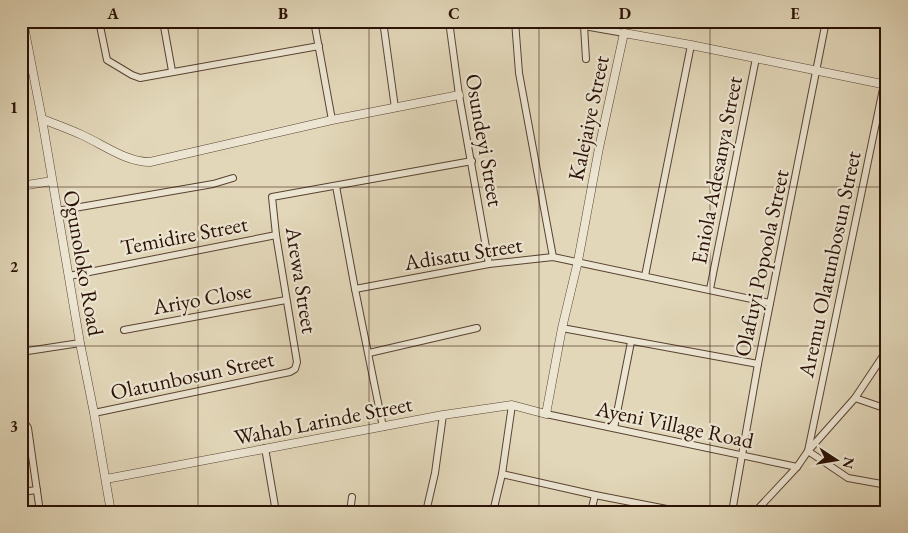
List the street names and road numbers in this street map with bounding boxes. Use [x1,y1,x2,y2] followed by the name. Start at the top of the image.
[561,53,616,183] street label: Kalejaiye Street
[459,71,510,209] street label: Osundeyi Street
[684,74,749,267] street label: Eniola Adesanya Street
[791,148,868,381] street label: Aremu Olatunbosun Street
[728,167,795,359] street label: Olafuyi Popoola Street
[56,188,111,339] street label: Ogunoloko Road
[118,209,250,262] street label: Temidire Street
[279,224,324,335] street label: Arewa Street
[401,230,524,277] street label: Adisatu Street
[149,275,254,322] street label: Ariyo Close
[108,344,277,407] street label: Olatunbosun Street
[231,389,415,452] street label: Wahab Larinde Street
[592,393,757,456] street label: Ayeni Village Road

